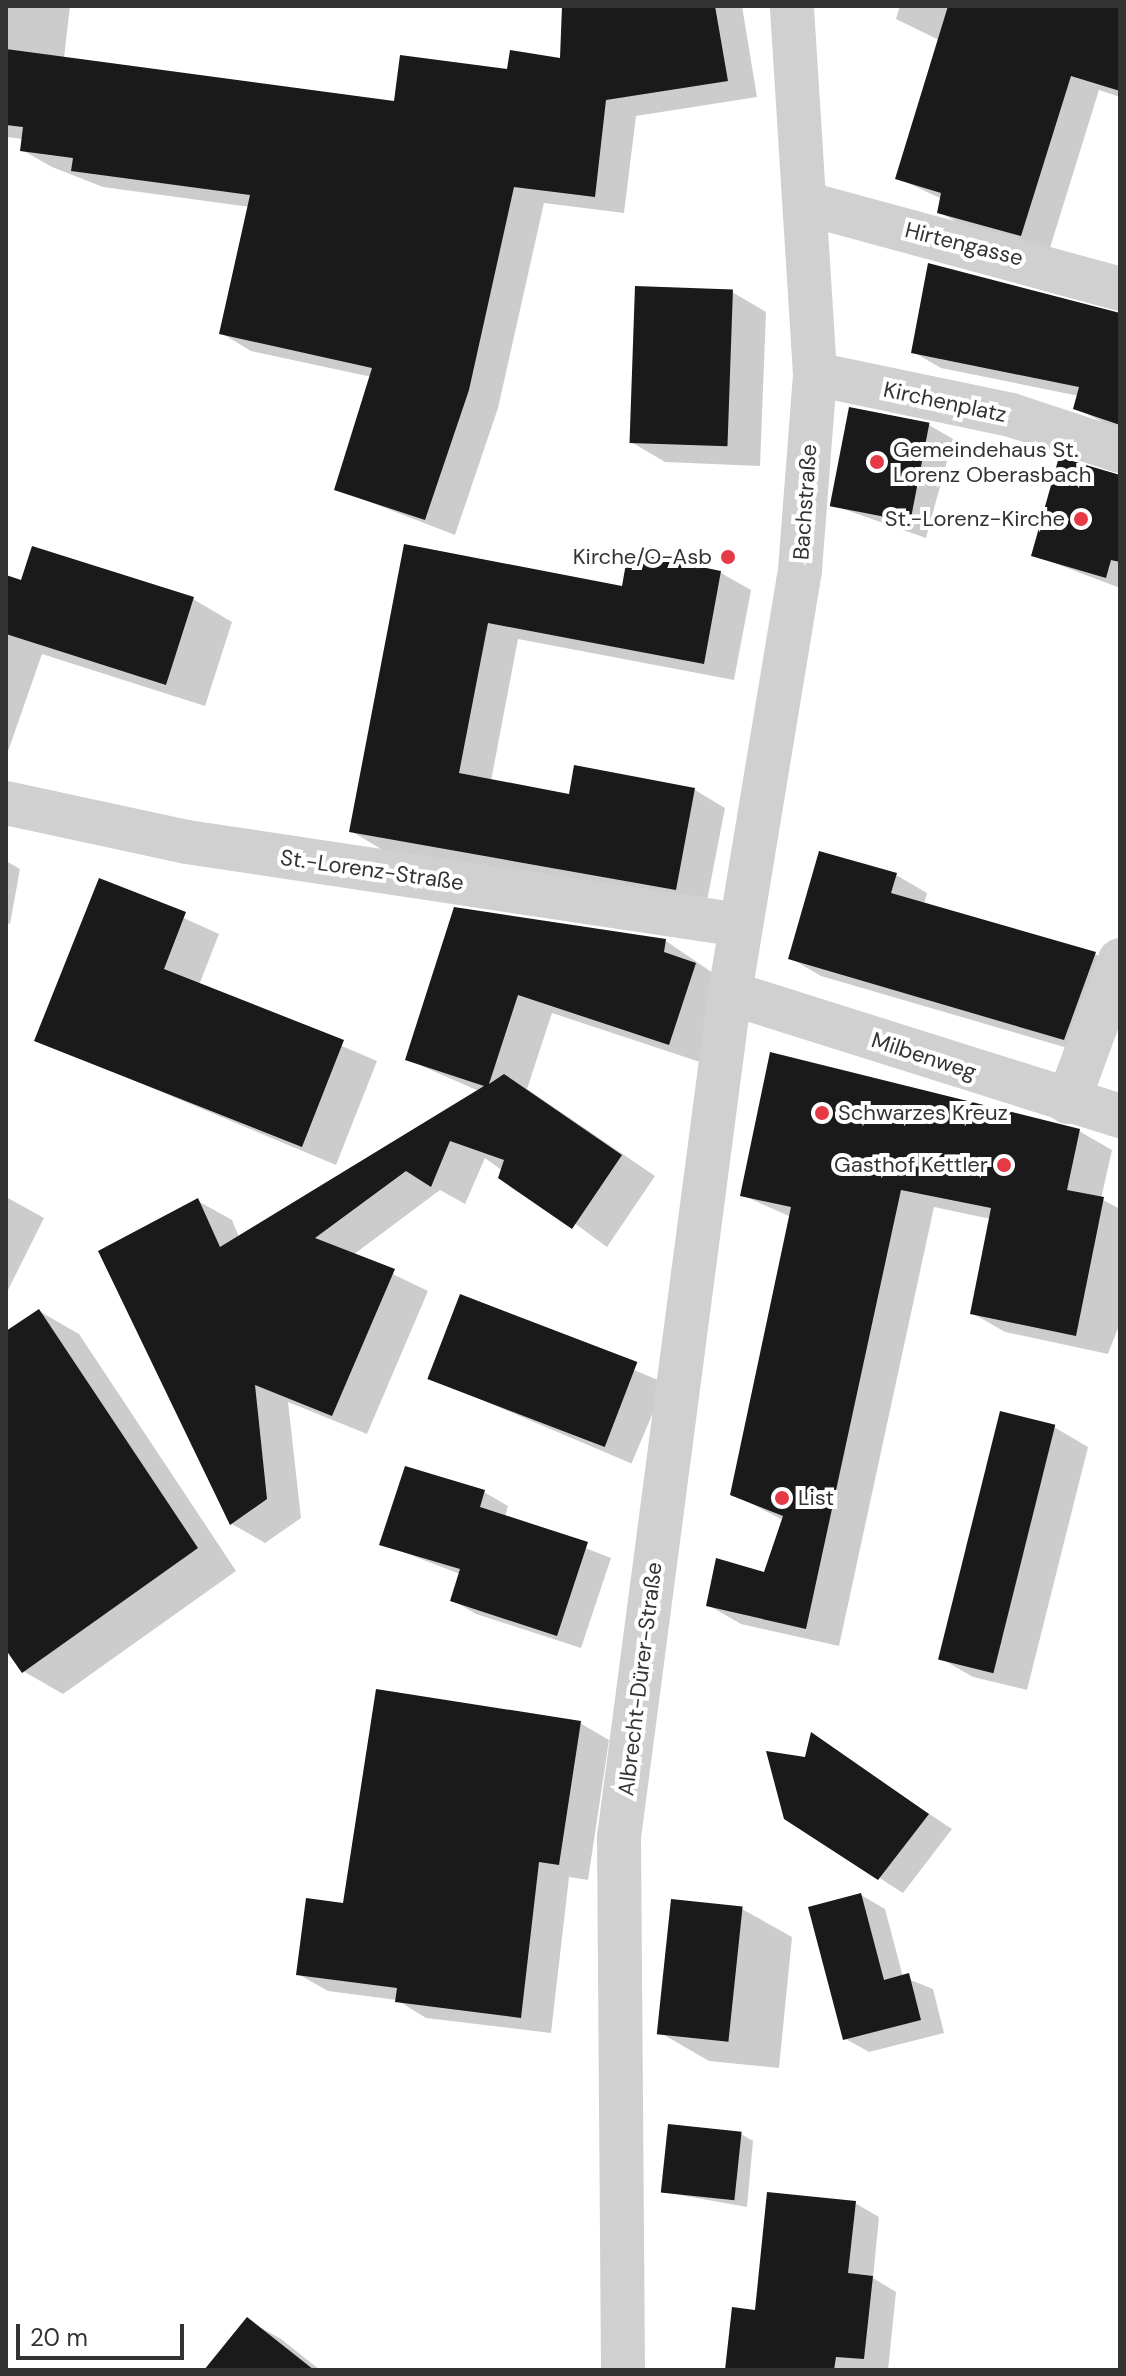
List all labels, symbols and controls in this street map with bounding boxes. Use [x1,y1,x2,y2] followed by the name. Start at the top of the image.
[902,217,1026,271] street label: Hirtengasse
[881,376,1009,428] street label: Kirchenplatz
[893,436,1091,488] place label: Gemeindehaus St. Lorenz Oberasbach
[788,443,822,561] street label: Bachstraße
[868,453,886,471] marker: Gemeindehaus St. Lorenz Oberasbach
[885,506,1065,532] place label: St.-Lorenz-Kirche
[1072,510,1090,528] marker: St.-Lorenz-Kirche
[573,544,712,570] place label: Kirche/O-Asb
[719,548,737,566] marker: Kirche/O-Asb
[279,844,465,896] street label: St.-Lorenz-Straße
[868,1027,980,1085] street label: Milbenweg
[838,1100,1008,1126] place label: Schwarzes Kreuz
[813,1104,831,1122] marker: Schwarzes Kreuz
[834,1152,988,1178] place label: Gasthof Kettler
[995,1156,1013,1174] marker: Gasthof Kettler
[798,1485,834,1511] place label: List
[773,1489,791,1507] marker: List
[613,1561,667,1797] street label: Albrecht-Dürer-Straße
[20,2308,188,2358] scale bar
[30,2322,88,2353] text: 20 m

